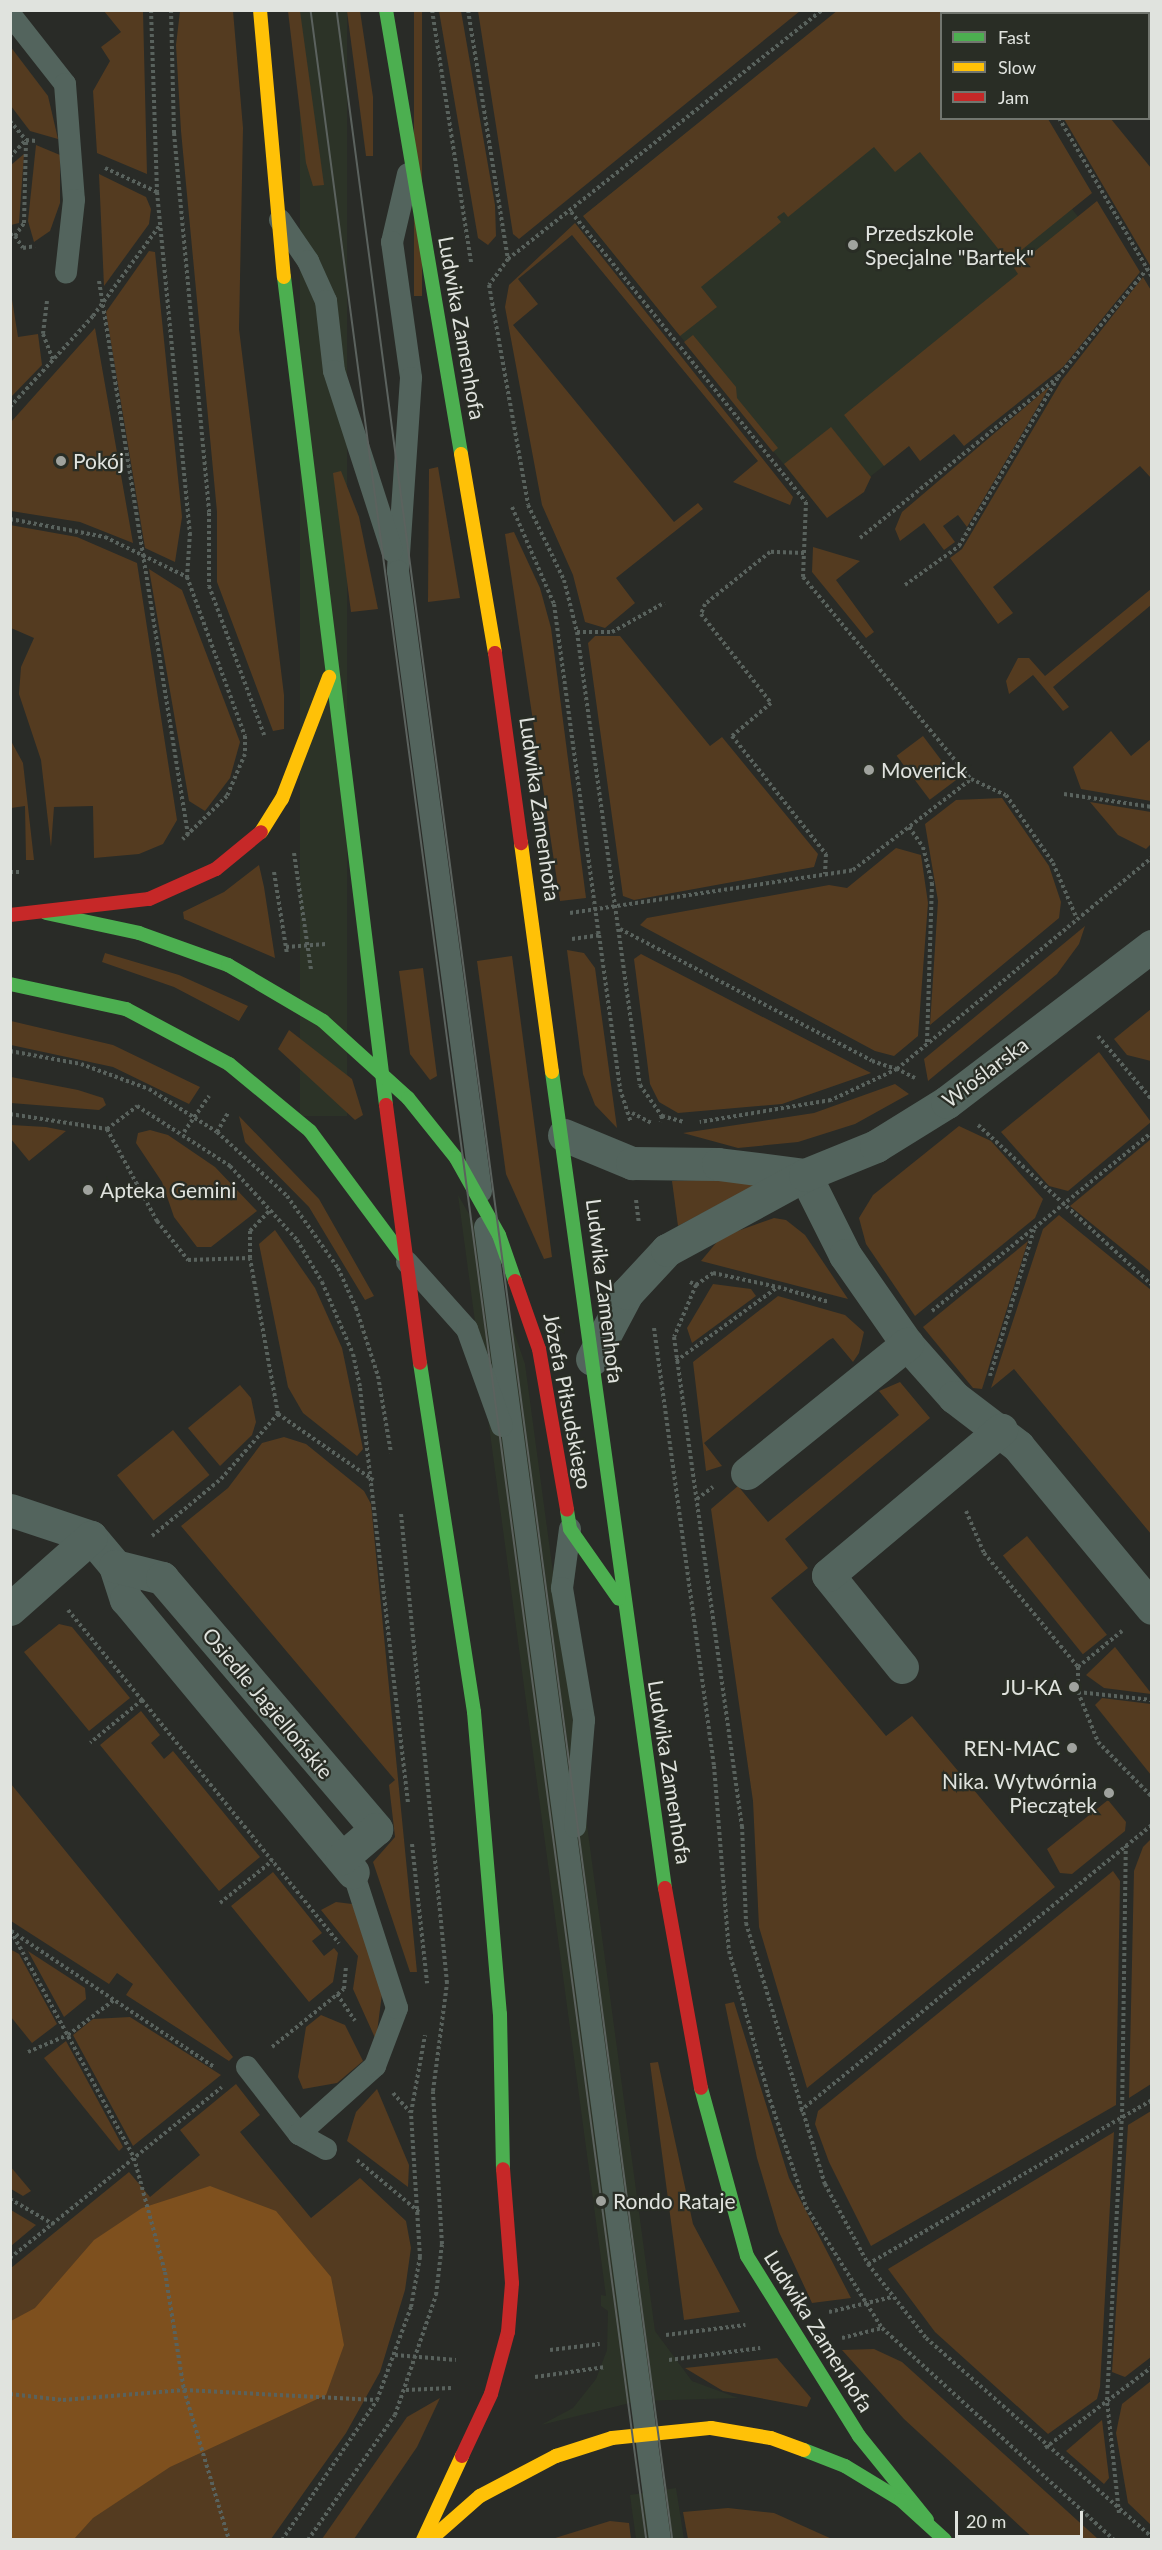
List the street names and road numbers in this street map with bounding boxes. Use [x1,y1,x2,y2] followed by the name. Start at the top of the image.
[433,234,491,422] street label: Ludwika Zamenhofa
[515,715,565,903] street label: Ludwika Zamenhofa
[937,1032,1033,1112] street label: Wioślarska
[581,1197,629,1385] street label: Ludwika Zamenhofa
[539,1311,597,1491] street label: Józefa Piłsudskiego
[197,1622,339,1784] street label: Osiedle Jagiellońskie
[643,1678,697,1866] street label: Ludwika Zamenhofa
[759,2246,879,2416] street label: Ludwika Zamenhofa

